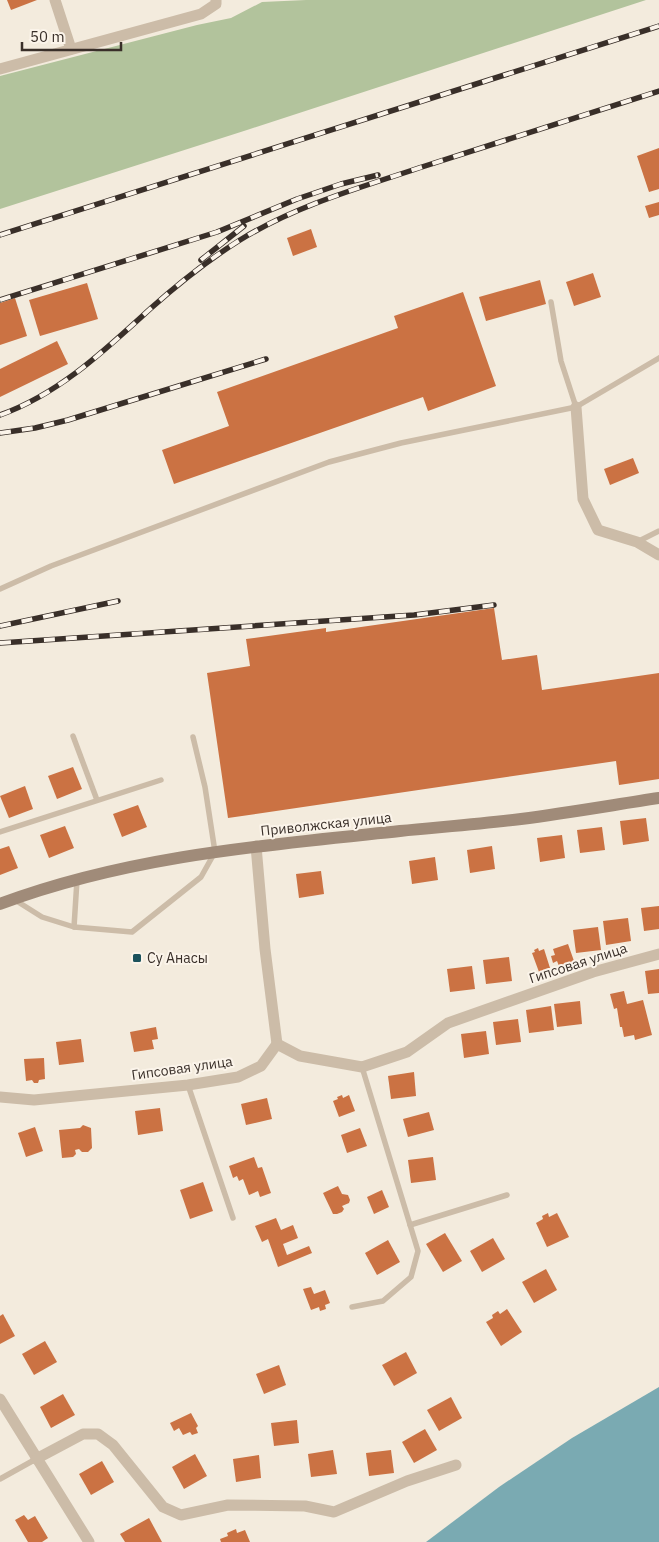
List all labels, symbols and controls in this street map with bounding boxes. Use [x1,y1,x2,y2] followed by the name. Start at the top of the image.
[22,20,121,52] scale bar
[30,27,65,46] text: 50 m
[260,808,393,840] street label: Приволжская улица
[527,939,630,987] street label: Гипсовая улица
[147,949,208,967] place label: Су Анасы
[131,952,143,964] marker: Су Анасы
[130,1052,234,1084] street label: Гипсовая улица

